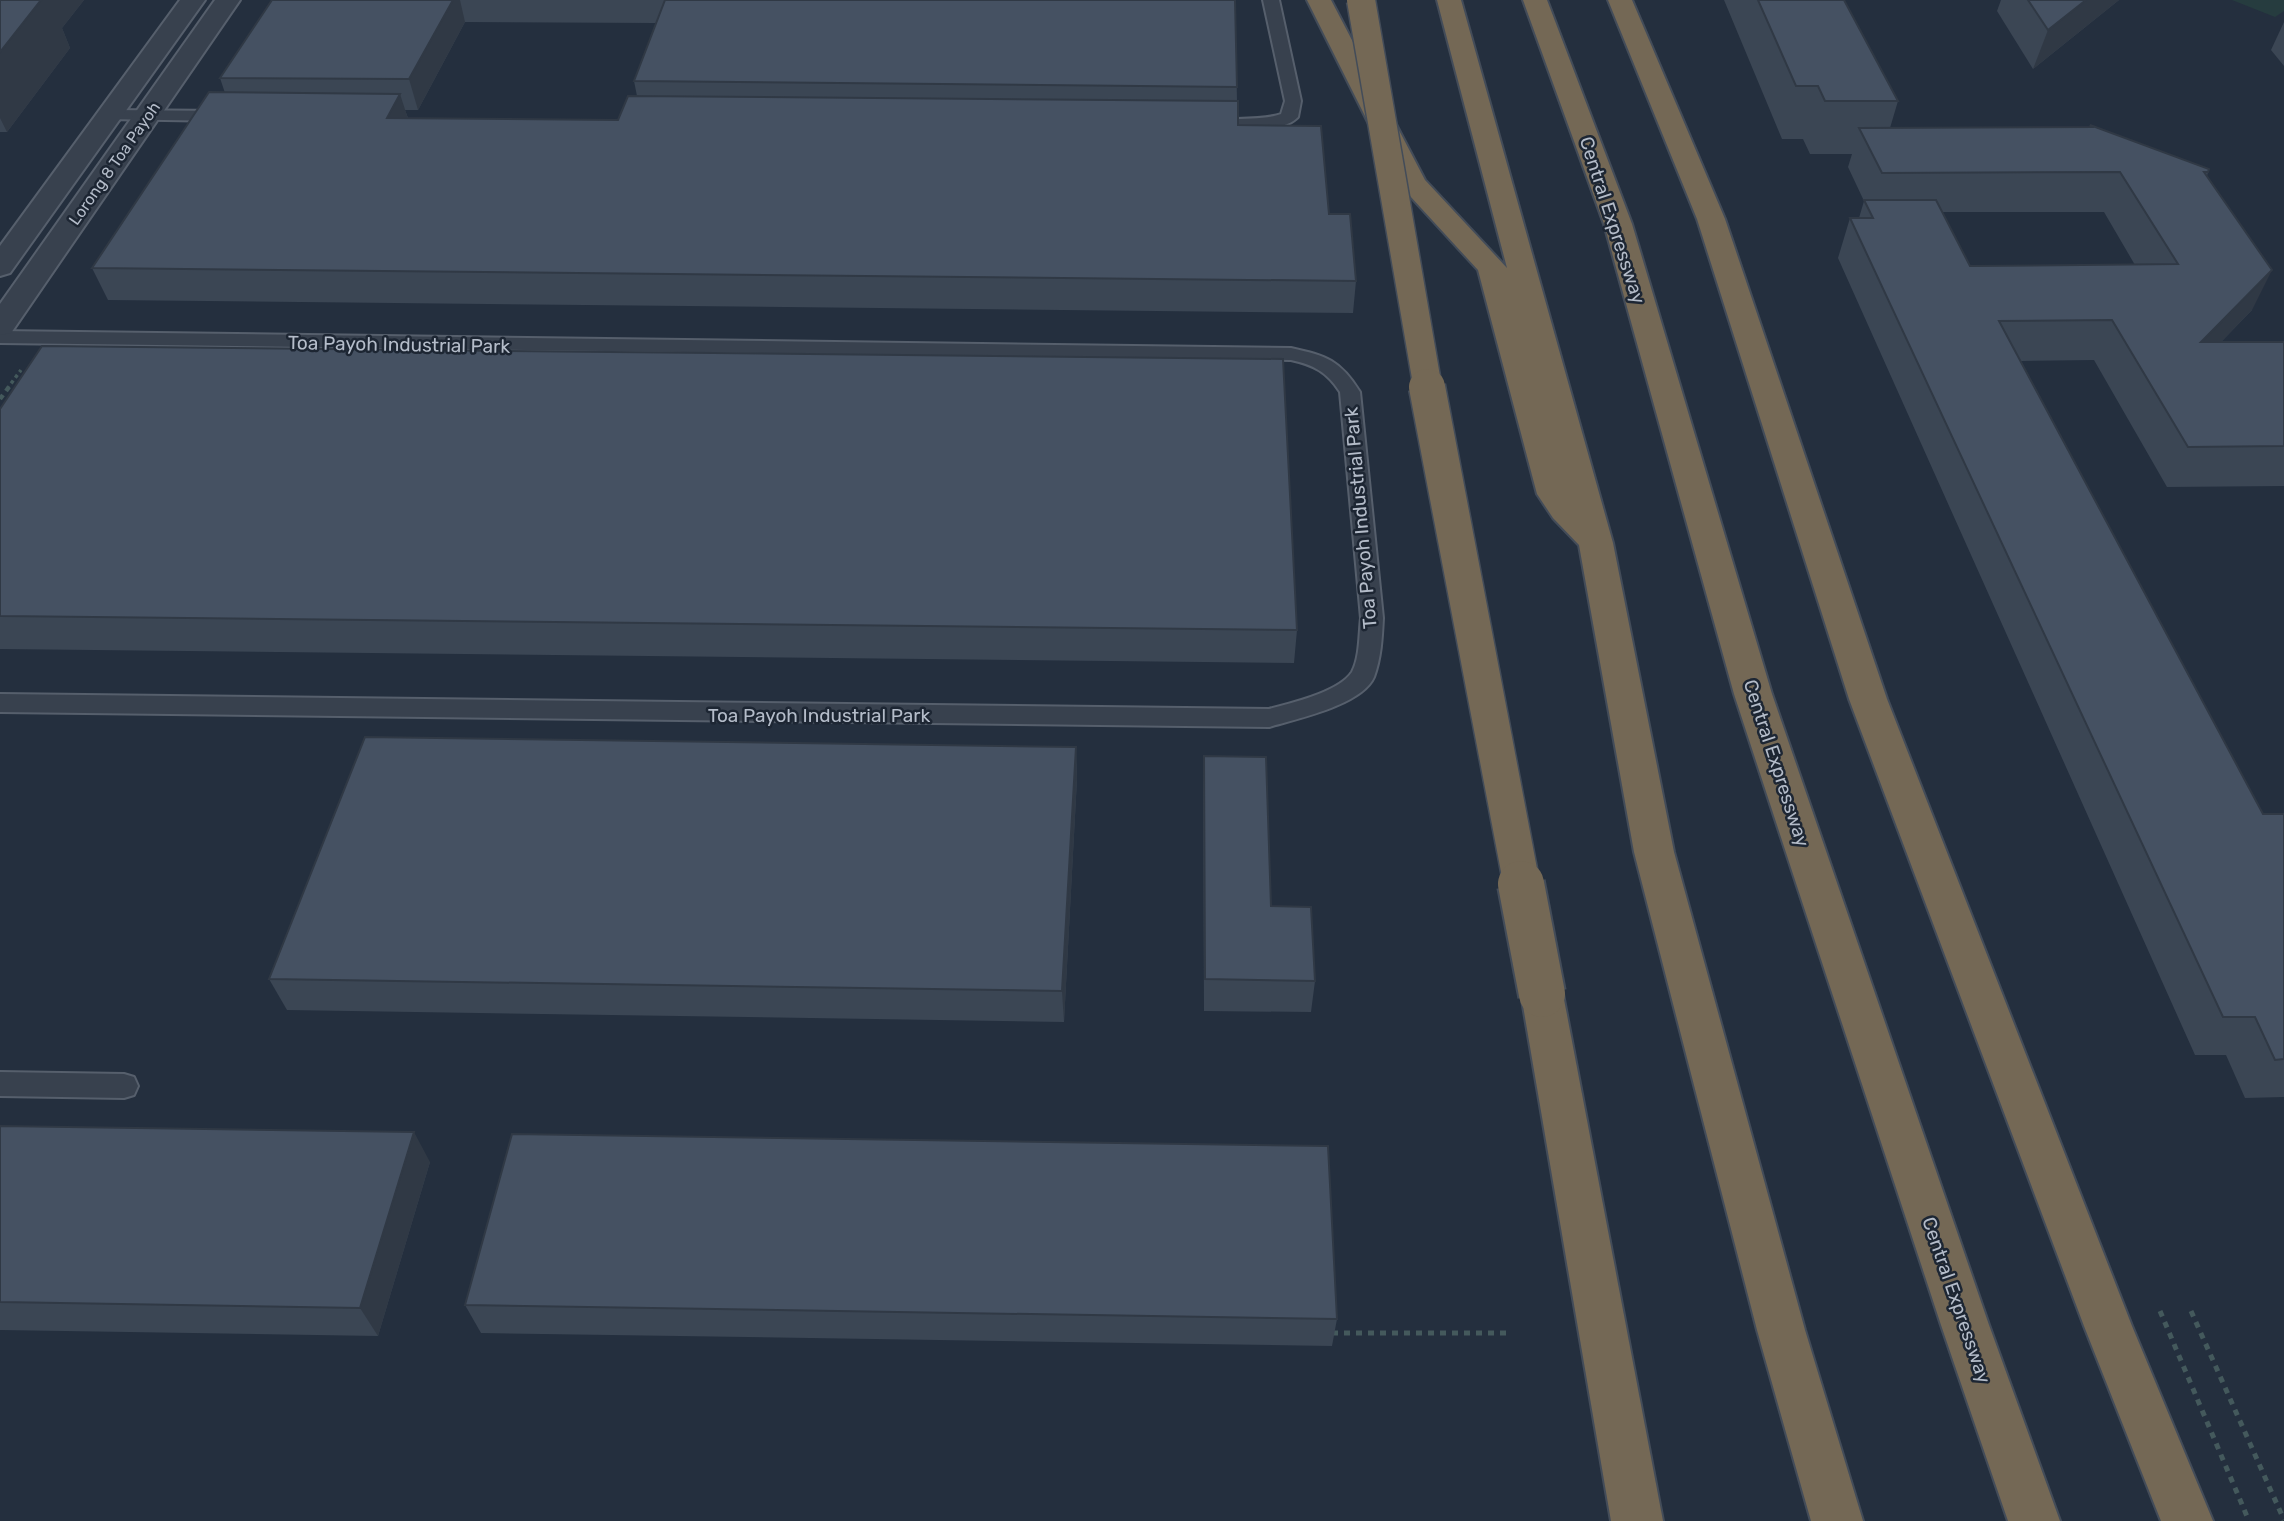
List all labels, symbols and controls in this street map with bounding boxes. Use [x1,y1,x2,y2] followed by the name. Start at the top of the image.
[65,98,164,228] street label: Lorong 8 Toa Payoh
[1575,134,1650,307] street label: Central Expressway
[288,331,511,358] street label: Toa Payoh Industrial Park
[1339,406,1382,630] street label: Toa Payoh Industrial Park
[1739,677,1814,850] street label: Central Expressway
[708,704,930,727] street label: Toa Payoh Industrial Park
[1917,1214,1996,1386] street label: Central Expressway

